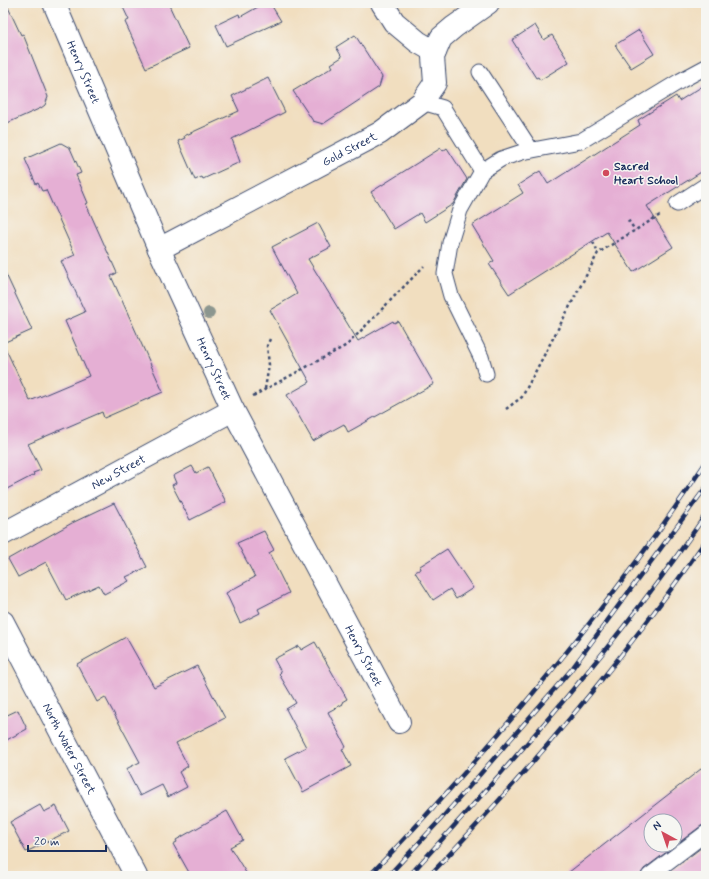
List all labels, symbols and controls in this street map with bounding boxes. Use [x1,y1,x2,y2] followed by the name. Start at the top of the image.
[62,38,103,107] street label: Henry Street
[320,129,380,171] street label: Gold Street
[614,159,678,189] place label: Sacred Heart School
[601,168,611,178] marker: Sacred Heart School
[192,335,235,403] street label: Henry Street
[89,451,149,494] street label: New Street
[340,623,386,690] street label: Henry Street
[38,701,99,798] street label: North Water Street
[643,813,683,853] north arrow
[650,818,665,834] text: N
[28,827,106,853] scale bar
[34,834,60,850] text: 20 m

